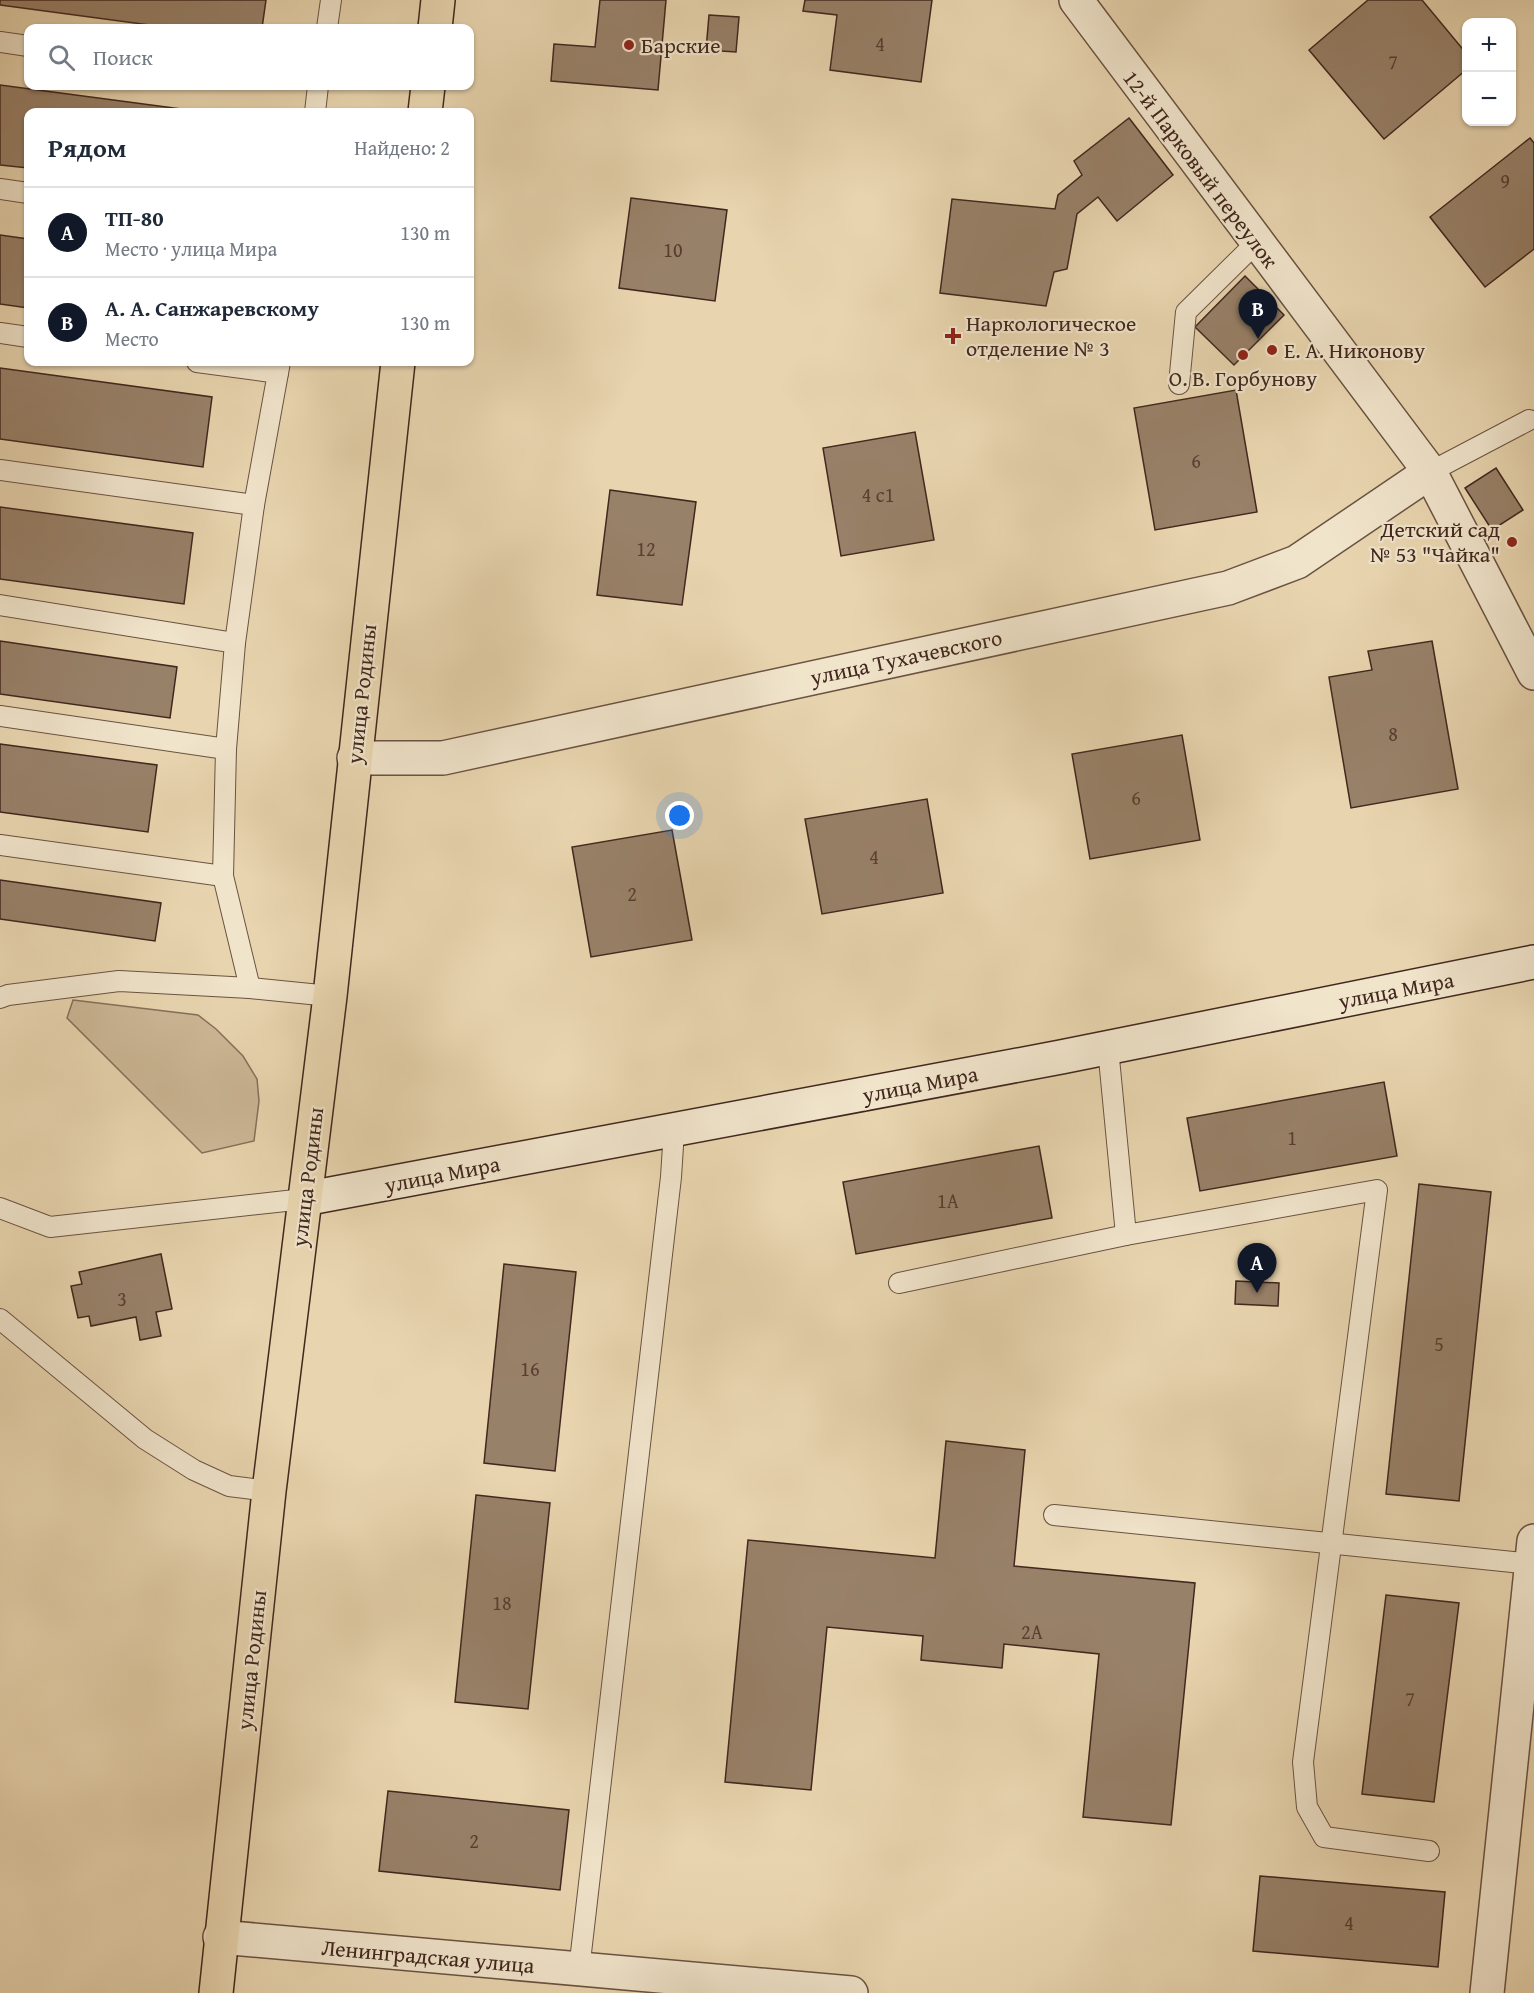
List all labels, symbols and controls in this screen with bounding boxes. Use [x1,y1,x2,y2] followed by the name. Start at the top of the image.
[1462,18,1516,126] map controls
[1462,18,1516,72] button: +
[24,24,474,90] search box
[641,29,721,61] place label: Барские
[875,29,885,58] house number: 4
[622,38,636,52] marker: Барские
[45,41,78,74] icon: search
[93,41,153,73] text: Поиск
[1388,47,1398,76] house number: 7
[1116,63,1287,275] street label: 12-й Парковый переулок
[1462,72,1516,126] button: −
[48,128,126,167] text: Рядом
[354,133,450,162] text: Найдено: 2
[1500,166,1510,195] house number: 9
[105,202,164,234] text: ТП-80
[61,218,74,247] text: A
[400,218,450,247] text: 130 m
[105,234,277,263] text: Место · улица Мира
[663,235,683,264] house number: 10
[1238,290,1278,339] pin: B
[105,292,319,324] text: А. А. Санжаревскому
[966,307,1136,364] place label: Наркологическое отделение № 3
[61,308,74,337] text: B
[400,308,450,337] text: 130 m
[105,324,159,353] text: Место
[944,327,962,345] marker: Наркологическое отделение № 3
[1284,334,1425,366] place label: Е. А. Никонову
[1265,343,1279,357] marker: Е. А. Никонову
[1236,348,1250,362] marker: О. В. Горбунову
[1169,362,1317,394] place label: О. В. Горбунову
[1191,446,1201,475] house number: 6
[862,480,894,509] house number: 4 с1
[1370,513,1500,570] place label: Детский сад № 53 "Чайка"
[636,534,656,563] house number: 12
[1505,535,1519,549] marker: Детский сад № 53 "Чайка"
[806,621,1005,693] street label: улица Тухачевского
[338,622,384,767] street label: улица Родины
[1388,719,1398,748] house number: 8
[1131,783,1141,812] house number: 6
[665,801,694,830] your location
[869,842,879,871] house number: 4
[627,879,637,908] house number: 2
[1335,963,1457,1017] street label: улица Мира
[859,1057,981,1111] street label: улица Мира
[282,1105,331,1250] street label: улица Родины
[1287,1123,1297,1152] house number: 1
[381,1147,503,1201] street label: улица Мира
[937,1186,959,1215] house number: 1А
[1238,1244,1276,1293] pin: A
[117,1284,127,1313] house number: 3
[1434,1329,1444,1358] house number: 5
[520,1354,540,1383] house number: 16
[228,1588,274,1733] street label: улица Родины
[492,1588,512,1617] house number: 18
[1021,1617,1043,1646] house number: 2А
[1405,1684,1415,1713] house number: 7
[469,1826,479,1855] house number: 2
[1344,1908,1354,1937] house number: 4
[320,1931,536,1981] street label: Ленинградская улица

